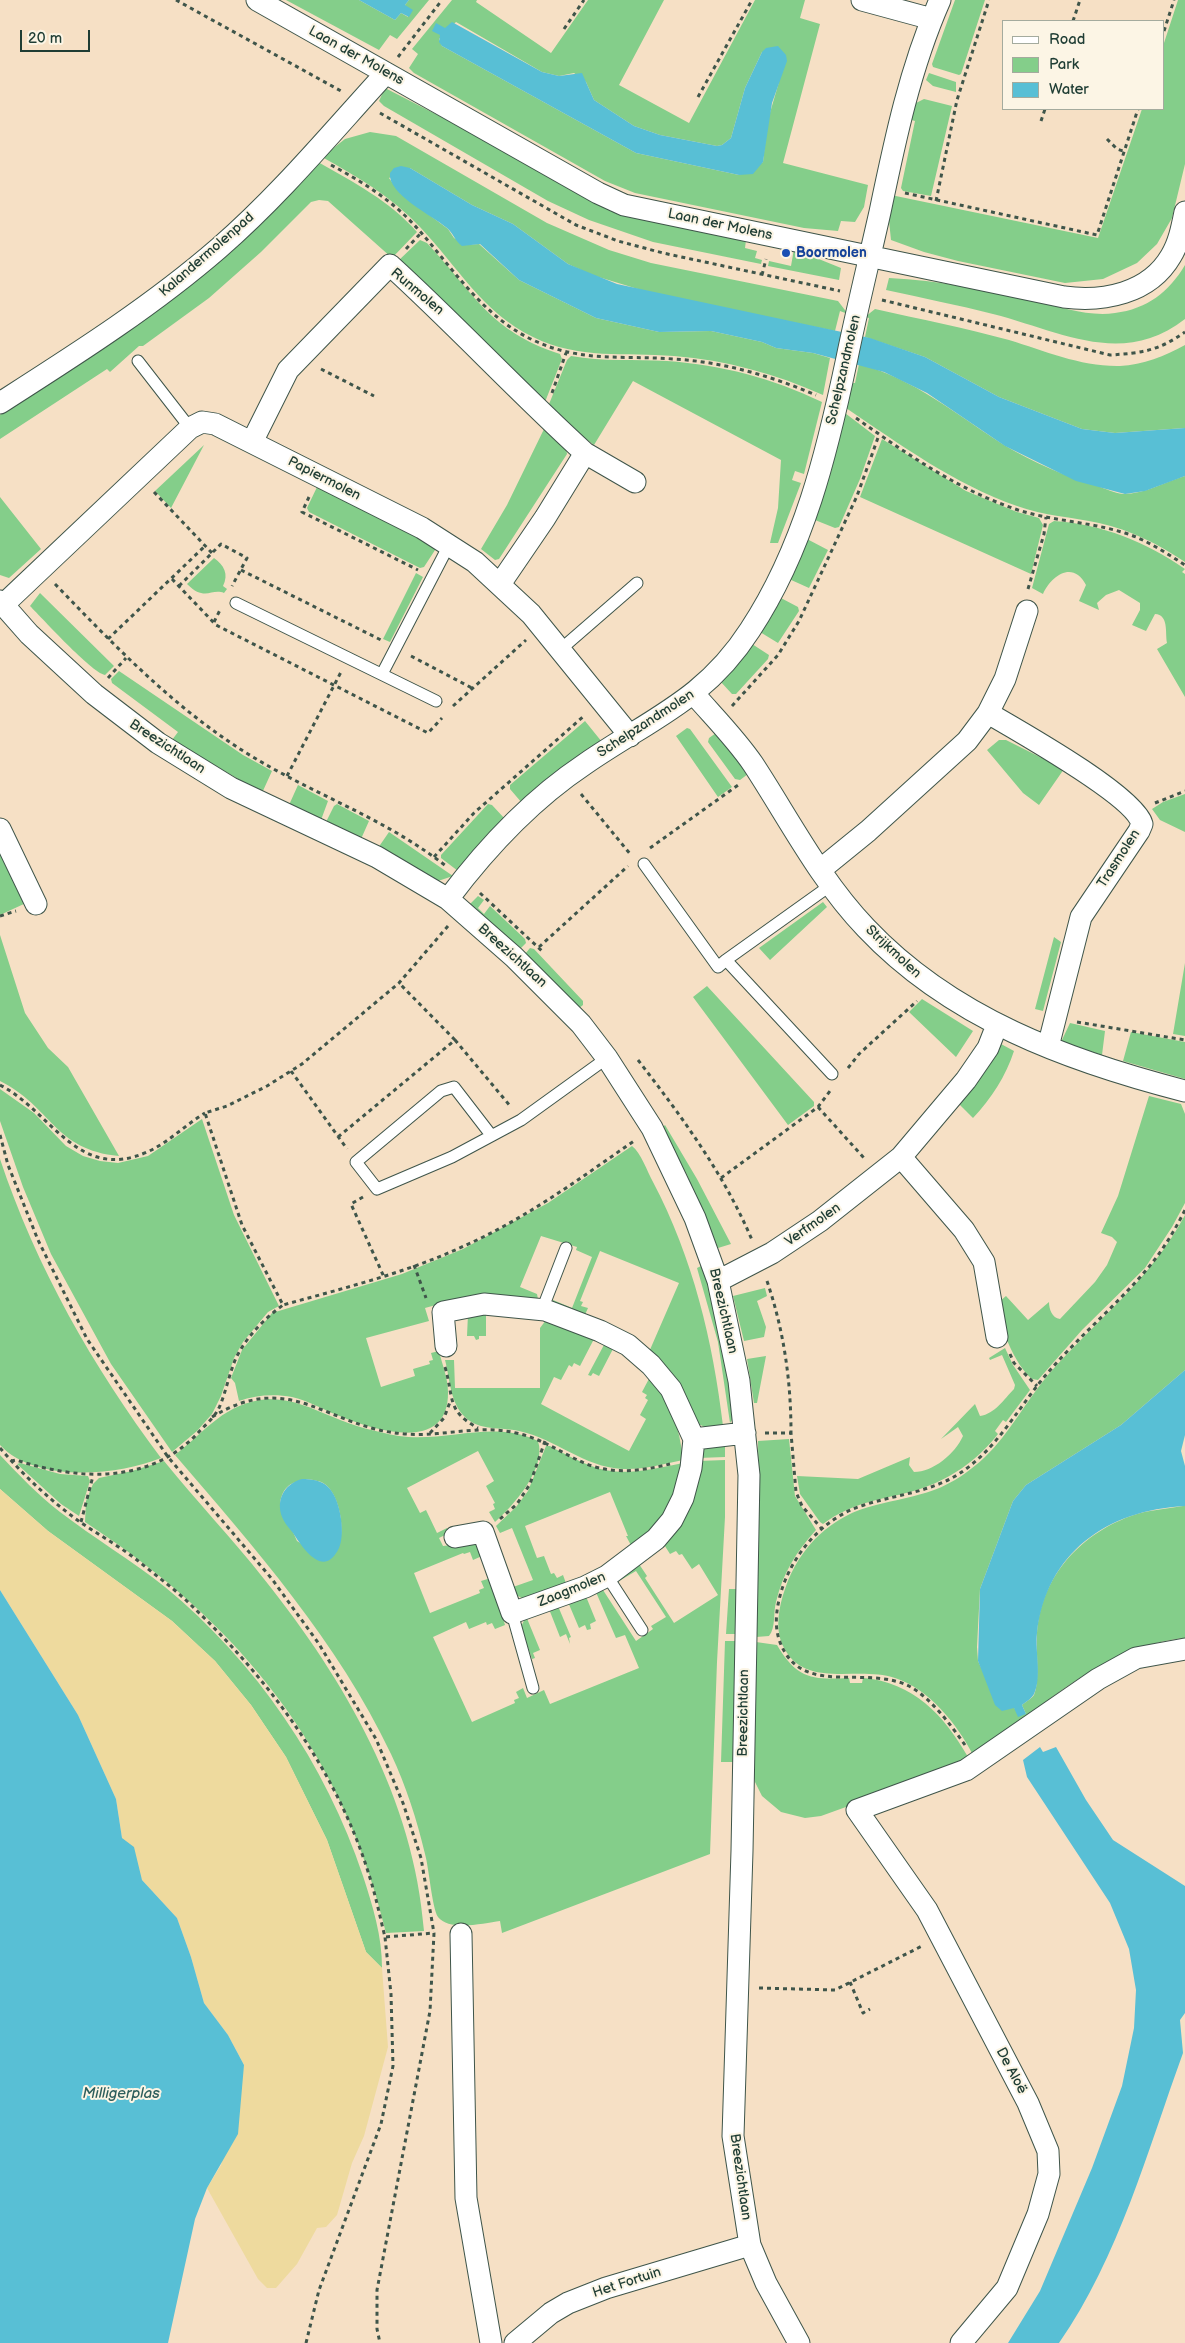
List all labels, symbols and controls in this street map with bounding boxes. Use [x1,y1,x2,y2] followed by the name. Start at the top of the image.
[22,20,92,52] scale bar
[1002,20,1165,110] legend
[305,23,407,89] street label: Laan der Molens
[28,29,62,48] text: 20 m
[1049,30,1085,49] text: Road
[1049,55,1079,74] text: Park
[1049,80,1089,99] text: Water
[666,206,774,244] street label: Laan der Molens
[156,209,258,301] street label: Kalandermolenpad
[796,245,867,261] place label: Boormolen
[780,247,792,259] marker: Boormolen
[387,265,447,319] street label: Runmolen
[823,313,865,427] street label: Schelpzandmolen
[285,453,363,505] street label: Papiermolen
[594,686,698,762] street label: Schelpzandmolen
[126,716,208,778] street label: Breezichtlaan
[1094,827,1144,891] street label: Trasmolen
[474,921,550,991] street label: Breezichtlaan
[862,922,924,982] street label: Strijkmolen
[782,1200,844,1250] street label: Verfmolen
[705,1267,741,1355] street label: Breezichtlaan
[536,1569,608,1611] street label: Zaagmolen
[735,1669,753,1757] street label: Breezichtlaan
[992,2045,1030,2097] street label: De Aloë
[82,2085,160,2103] water label: Milligerplas
[726,2133,754,2221] street label: Breezichtlaan
[591,2264,663,2302] street label: Het Fortuin

